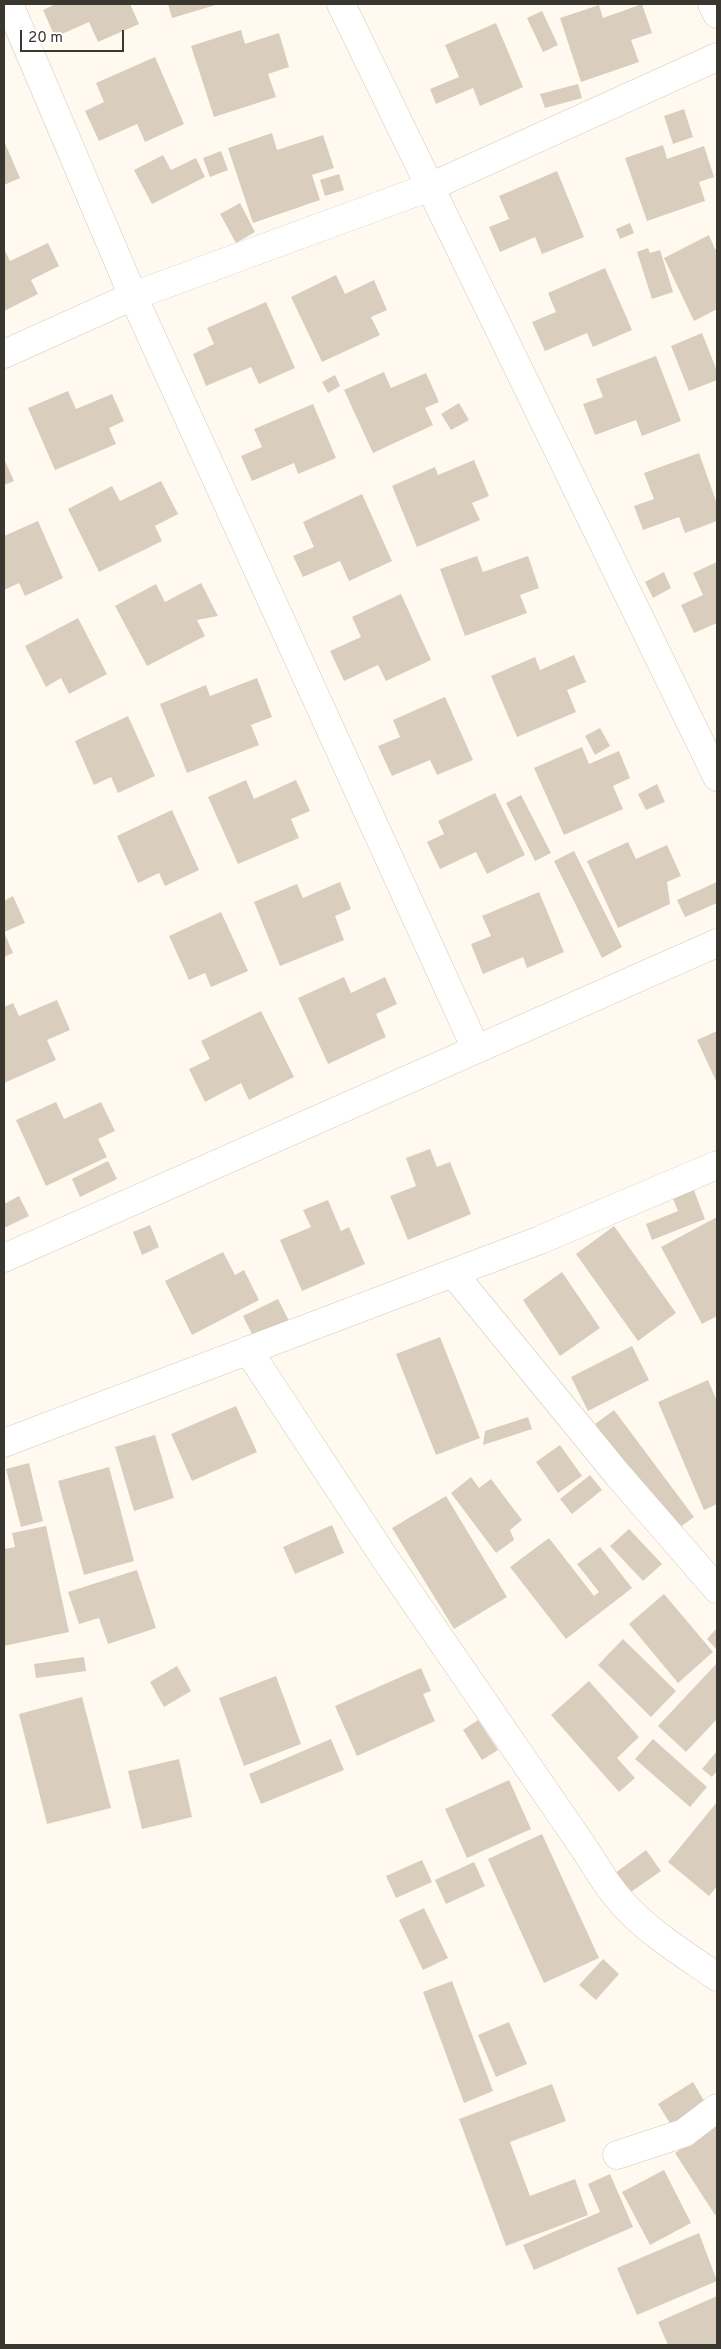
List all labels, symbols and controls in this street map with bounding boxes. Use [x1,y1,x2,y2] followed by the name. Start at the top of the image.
[22,20,126,52] scale bar
[28,29,63,48] text: 20 m

